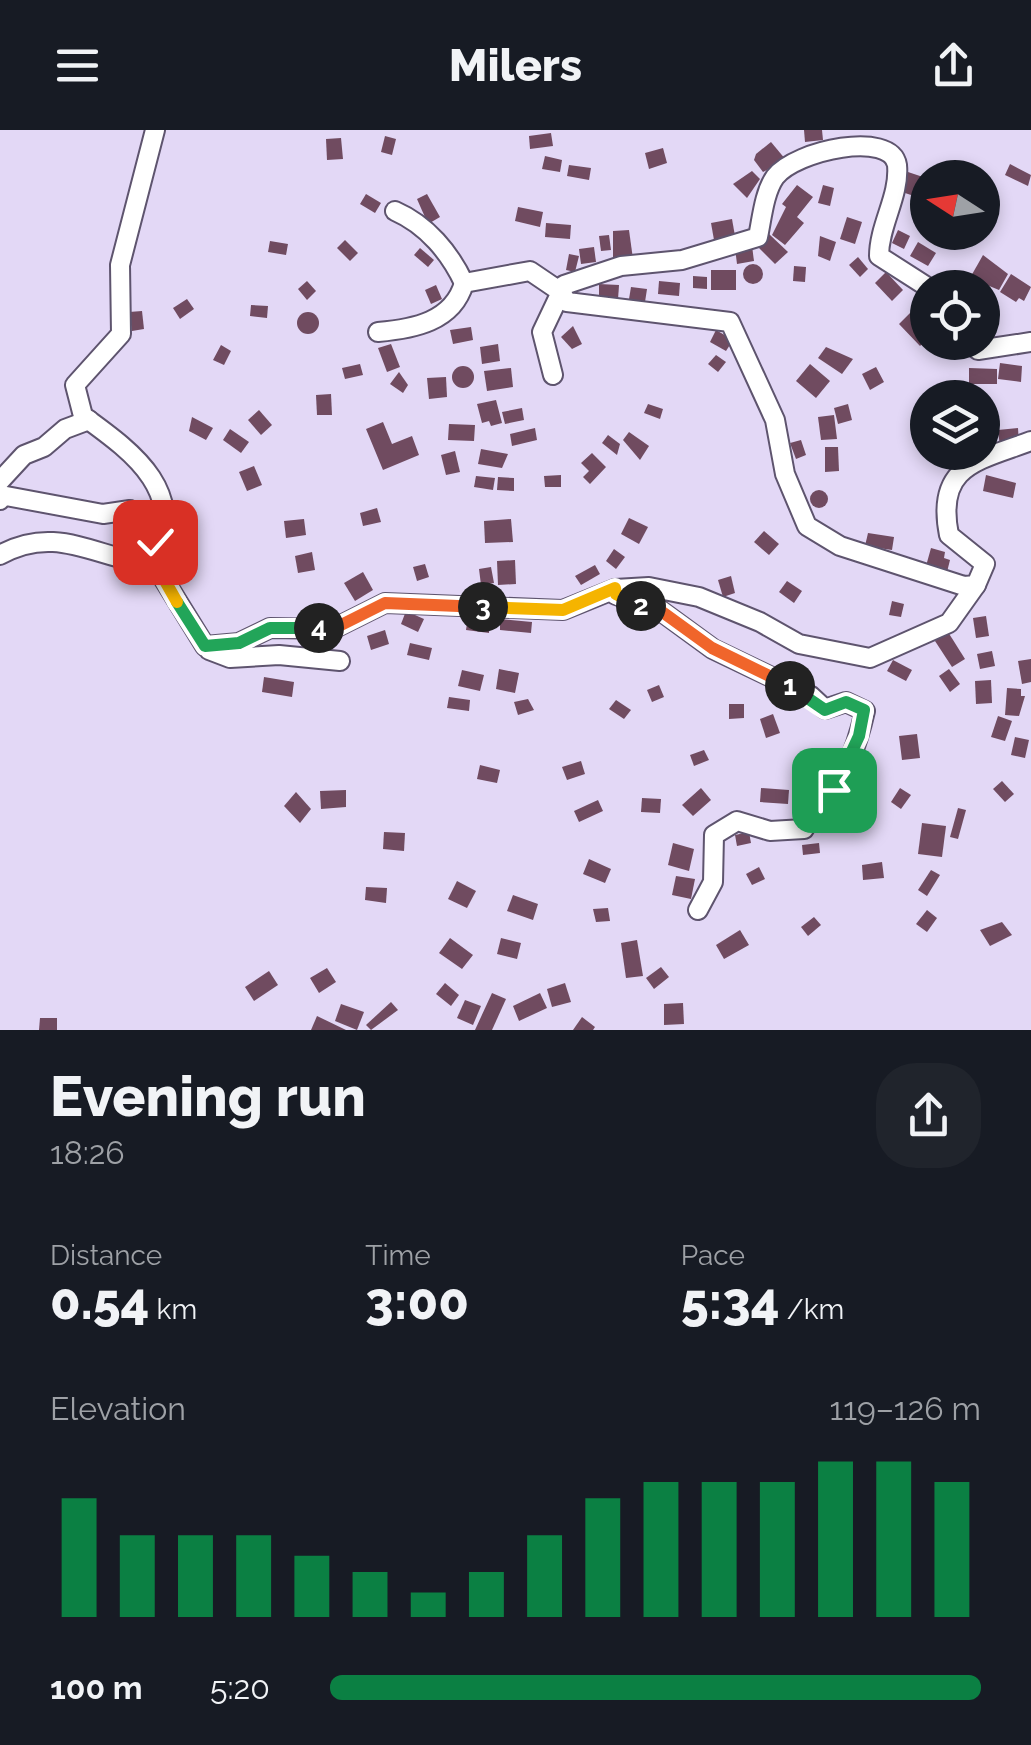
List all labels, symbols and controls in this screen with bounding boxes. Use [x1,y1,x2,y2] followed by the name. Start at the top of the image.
[50,38,105,93] icon: menu
[926,38,981,93] icon: share
[449,39,582,92] text: Milers
[910,160,1000,250] north arrow
[910,160,1000,470] map controls
[910,270,1000,360] button: locate
[910,380,1000,470] button: layers
[113,500,198,585] pin
[128,515,183,570] icon: check
[616,581,666,631] pin: 2
[458,582,508,632] pin: 3
[633,589,649,622] text: 2
[475,590,491,623] text: 3
[294,603,344,653] pin: 4
[311,611,327,644] text: 4
[765,661,815,711] pin: 1
[783,669,797,702] text: 1
[792,748,877,833] pin
[807,763,862,818] icon: arrive
[876,1063,981,1168] button: share
[50,1064,366,1129] text: Evening run
[50,1134,125,1171] text: 18:26
[50,1239,162,1272] text: Distance
[365,1239,431,1272] text: Time
[681,1239,745,1272] text: Pace
[50,1272,149,1331] text: 0.54
[365,1272,469,1331] text: 3:00
[681,1272,780,1331] text: 5:34
[149,1293,197,1326] text: km
[780,1293,844,1326] text: /km
[50,1390,186,1427] text: Elevation
[830,1390,981,1427] text: 119–126 m
[50,1669,143,1706] text: 100 m
[210,1669,270,1706] text: 5:20

